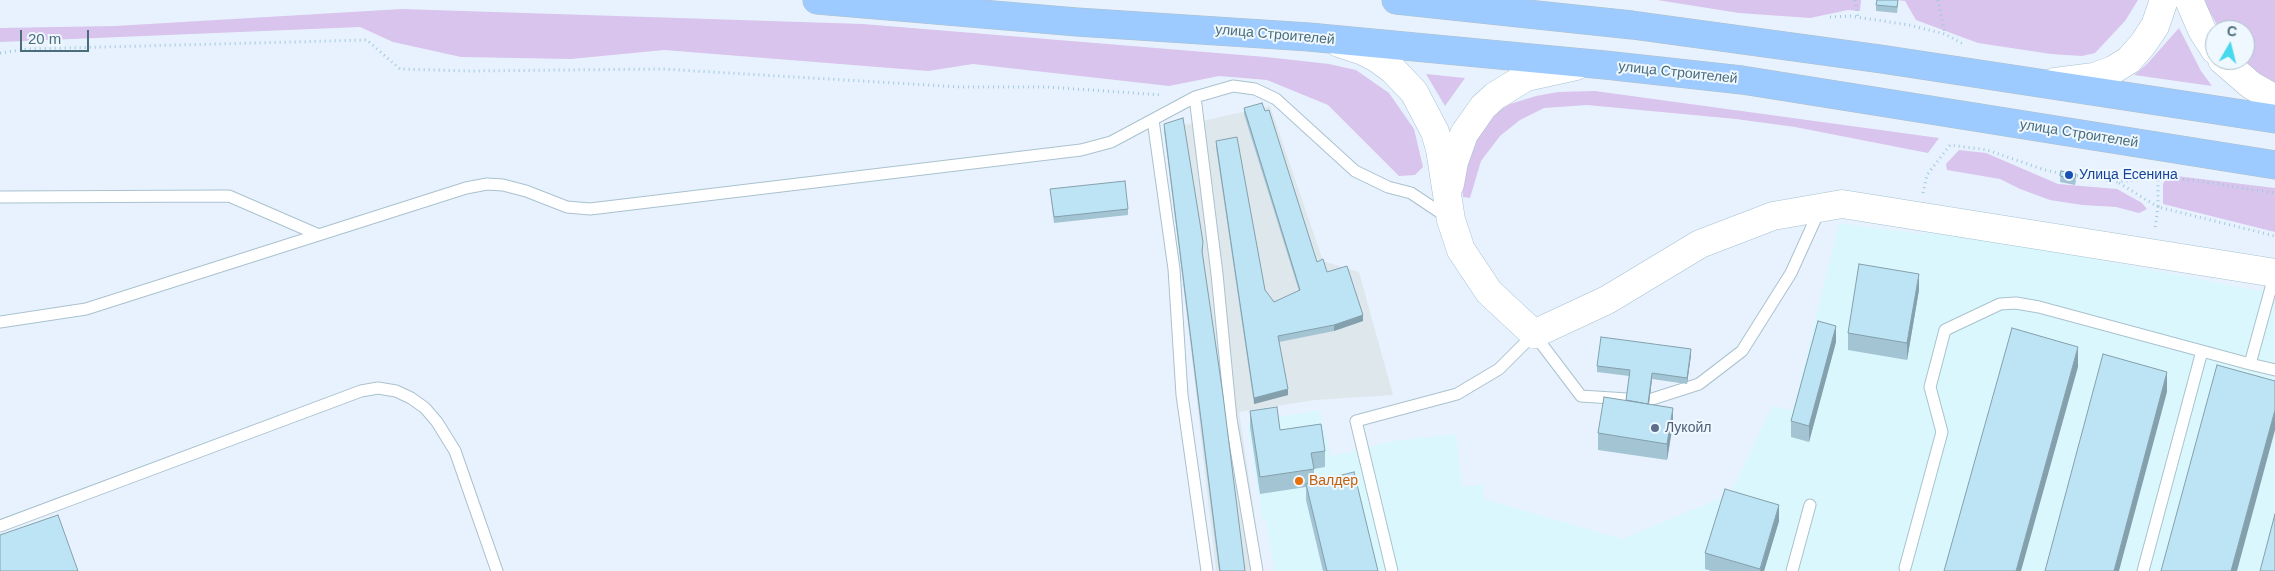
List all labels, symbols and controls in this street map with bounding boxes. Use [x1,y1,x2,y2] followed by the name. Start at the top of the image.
[22,20,91,52] scale bar
[2205,20,2255,70] north arrow
[1215,21,1335,49] street label: улица Строителей
[2226,23,2238,40] text: С
[28,30,61,47] text: 20 m
[1618,58,1738,88] street label: улица Строителей
[2019,116,2139,152] street label: улица Строителей
[2079,167,2178,183] place label: Улица Есенина
[2063,169,2075,181] marker: Улица Есенина
[1665,420,1711,436] place label: Лукойл
[1649,422,1661,434] marker: Лукойл
[1309,473,1358,489] place label: Валдер
[1293,475,1305,487] marker: Валдер

